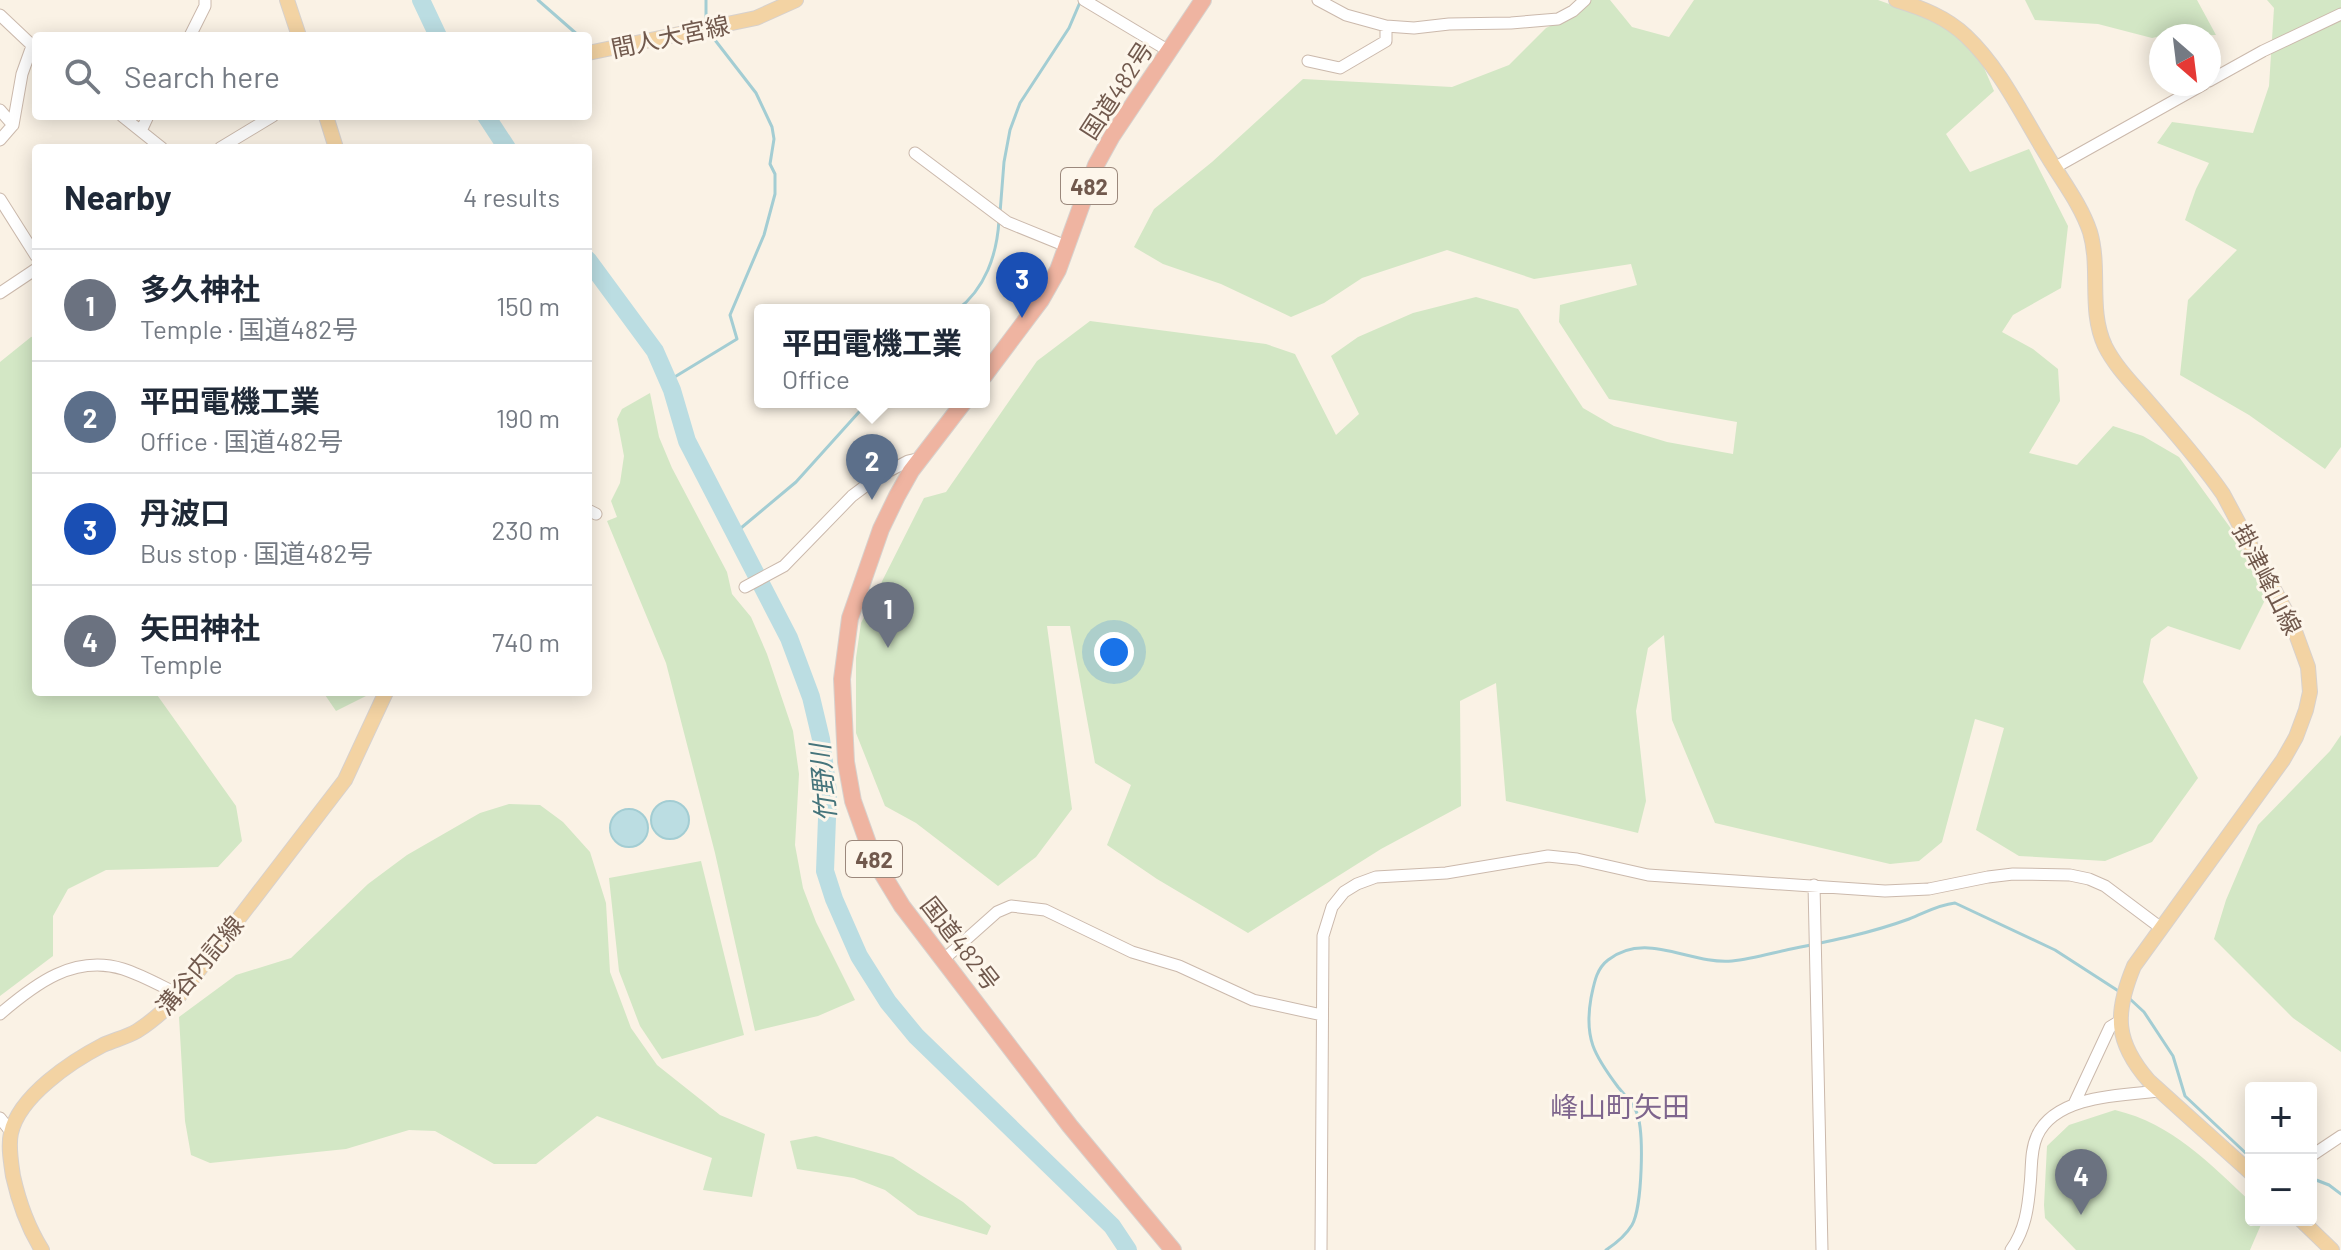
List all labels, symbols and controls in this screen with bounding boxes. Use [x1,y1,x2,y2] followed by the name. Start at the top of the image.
[608,9,732,63] street label: 間人大宮線
[2149,24,2221,96] north arrow
[32,32,592,120] search box
[1074,36,1158,144] street label: 国道482号
[60,54,104,98] icon: search
[124,58,280,94] text: Search here
[1061,168,1117,204] road number: 482
[64,176,172,217] text: Nearby
[463,181,560,212] text: 4 results
[996,252,1048,318] pin: 3
[140,270,260,306] text: 多久神社
[85,290,95,321] text: 1
[496,290,560,321] text: 150 m
[754,304,990,408] popup
[140,313,358,344] text: Temple · 国道482号
[782,324,962,360] text: 平田電機工業
[782,363,850,394] text: Office
[140,382,320,418] text: 平田電機工業
[83,402,97,433] text: 2
[496,402,560,433] text: 190 m
[140,425,344,456] text: Office · 国道482号
[846,434,898,500] pin: 2
[140,494,230,530] text: 丹波口
[83,514,97,545] text: 3
[491,514,560,545] text: 230 m
[2228,519,2308,639] street label: 掛津峰山線
[140,537,373,568] text: Bus stop · 国道482号
[862,582,914,648] pin: 1
[140,609,260,645] text: 矢田神社
[82,626,98,657] text: 4
[492,626,560,657] text: 740 m
[1094,632,1134,672] your location
[140,648,223,679] text: Temple
[803,740,841,823] water label: 竹野川
[846,841,902,877] road number: 482
[916,890,1006,996] street label: 国道482号
[149,910,249,1020] street label: 溝谷内記線
[2245,1082,2317,1226] map controls
[2245,1082,2317,1154] button: +
[1550,1089,1690,1123] district label: 峰山町矢田
[2055,1149,2107,1215] pin: 4
[2245,1154,2317,1226] button: −

